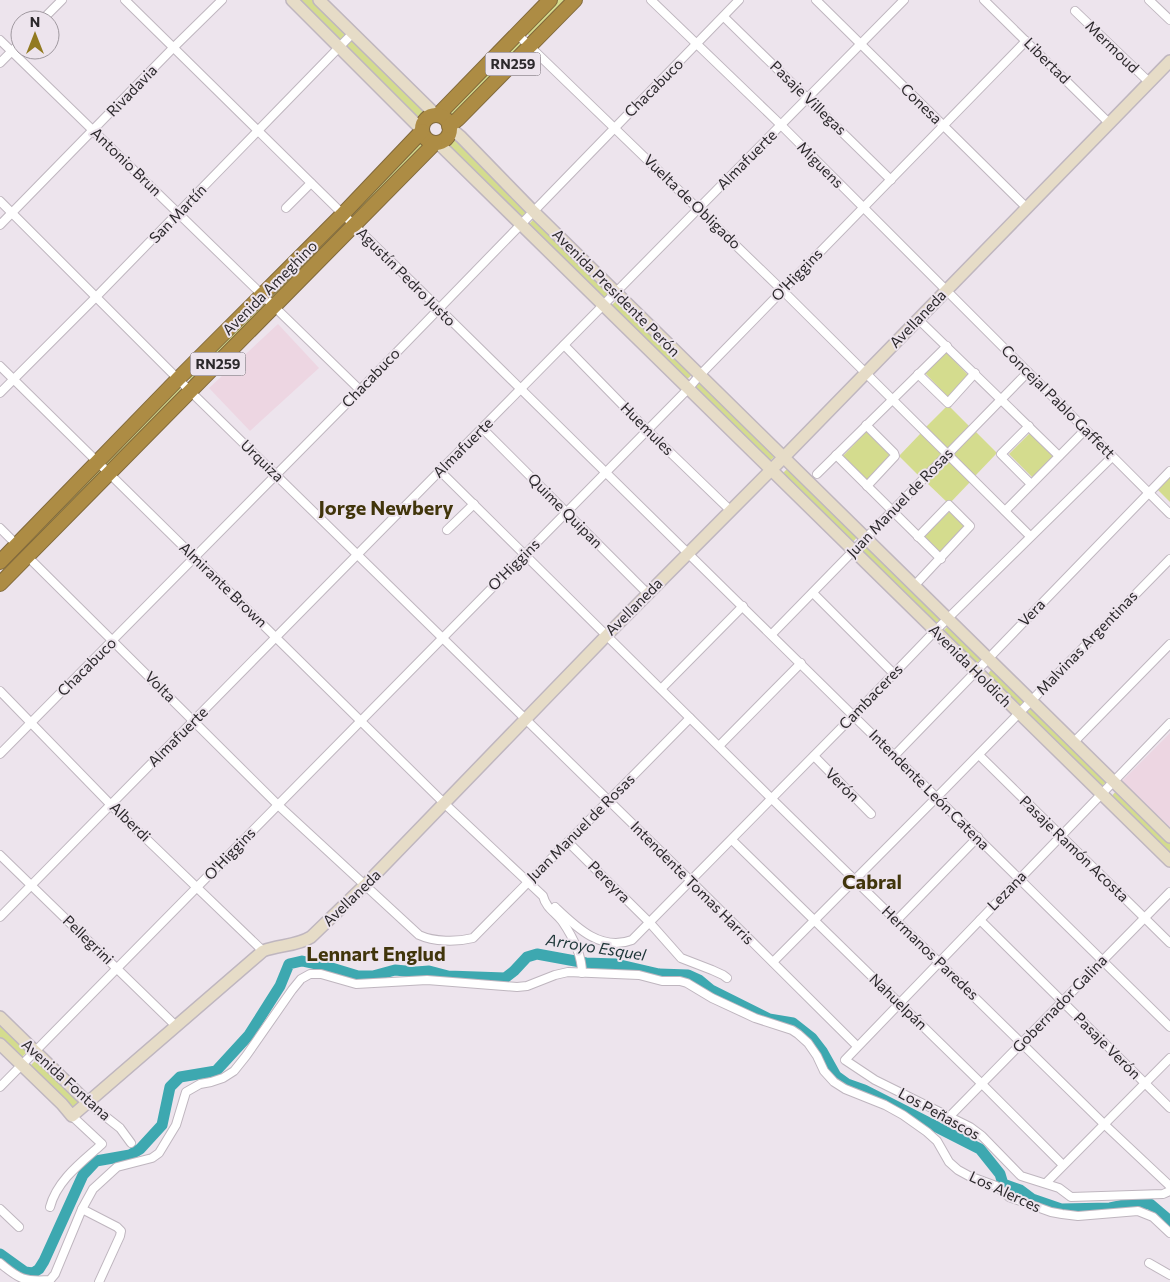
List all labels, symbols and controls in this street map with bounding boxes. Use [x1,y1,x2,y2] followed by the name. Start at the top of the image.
[10,10,60,60] north arrow
[30,13,40,30] text: N
[1082,16,1143,76] street label: Mermoud
[1021,33,1075,87] street label: Libertad
[486,52,540,76] road number: RN259
[620,54,686,120] street label: Chacabuco
[767,56,851,138] street label: Pasaje Villegas
[102,61,160,120] street label: Rivadavia
[897,79,946,127] street label: Conesa
[88,123,166,199] street label: Antonio Brun
[713,126,780,193] street label: Almafuerte
[794,137,848,191] street label: Miguens
[640,150,745,252] street label: Vuelta de Obligado
[145,180,210,246] street label: San Martín
[353,223,460,330] street label: Agustín Pedro Justo
[549,225,684,360] street label: Avenida Presidente Perón
[218,236,320,338] street label: Avenida Ameghino
[767,244,826,304] street label: O'Higgins
[885,286,949,351] street label: Avellaneda
[998,341,1119,462] street label: Concejal Pablo Gaffett
[338,344,403,411] street label: Chacabuco
[190,352,246,376] road number: RN259
[617,398,678,459] street label: Huemules
[429,414,496,481] street label: Almafuerte
[237,435,288,485] street label: Urquiza
[842,444,956,561] street label: Juan Manuel de Rosas
[525,469,607,551] street label: Quime Quipan
[318,495,454,519] district label: Jorge Newbery
[484,535,543,594] street label: O'Higgins
[176,538,271,631] street label: Almirante Brown
[601,574,666,639] street label: Avellaneda
[1032,586,1141,698] street label: Malvinas Argentinas
[1014,595,1048,630] street label: Vera
[926,620,1016,710] street label: Avenida Holdich
[53,633,119,699] street label: Chacabuco
[835,660,906,733] street label: Cambaceres
[142,667,180,705] street label: Volta
[144,703,211,770] street label: Almafuerte
[866,725,994,853] street label: Intendente León Catena
[822,764,863,805] street label: Verón
[523,770,638,885] street label: Juan Manuel de Rosas
[1016,791,1133,905] street label: Pasaje Ramón Acosta
[107,798,155,845] street label: Alberdi
[627,817,758,948] street label: Intendente Tomas Harris
[200,823,259,883] street label: O'Higgins
[585,857,634,906] street label: Pereyra
[319,865,384,929] street label: Avellaneda
[983,867,1030,914] street label: Lezana
[842,869,902,893] district label: Cabral
[879,902,983,1003] street label: Hermanos Paredes
[60,911,118,968] street label: Pellegrini
[544,929,648,964] water label: Arroyo Esquel
[306,941,446,965] district label: Lennart Englud
[1008,951,1110,1056] street label: Gobernador Galina
[866,969,931,1033] street label: Nahuelpán
[1071,1008,1145,1082] street label: Pasaje Verón
[19,1035,115,1124] street label: Avenida Fontana
[896,1083,984,1143] street label: Los Peñascos
[967,1167,1044,1216] street label: Los Alerces

